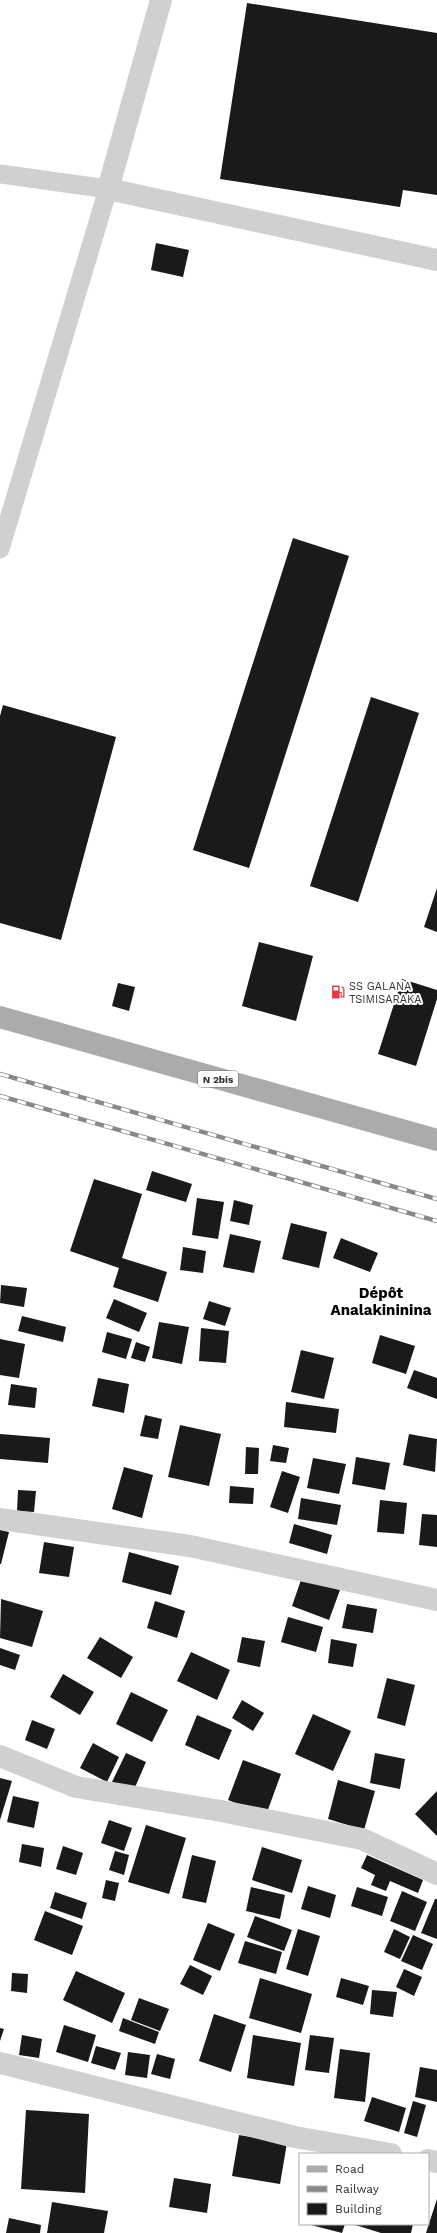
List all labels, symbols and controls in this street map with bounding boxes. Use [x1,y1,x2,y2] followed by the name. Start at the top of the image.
[349,980,422,1006] place label: SS GALANA TSIMISARAKA
[330,984,346,1000] fuel station icon: SS GALANA TSIMISARAKA
[198,1071,238,1087] road number: N 2bis
[331,1284,432,1319] district label: Dépôt Analakininina
[299,2153,429,2225] legend
[335,2162,364,2176] text: Road
[335,2182,380,2196] text: Railway
[335,2202,382,2216] text: Building

